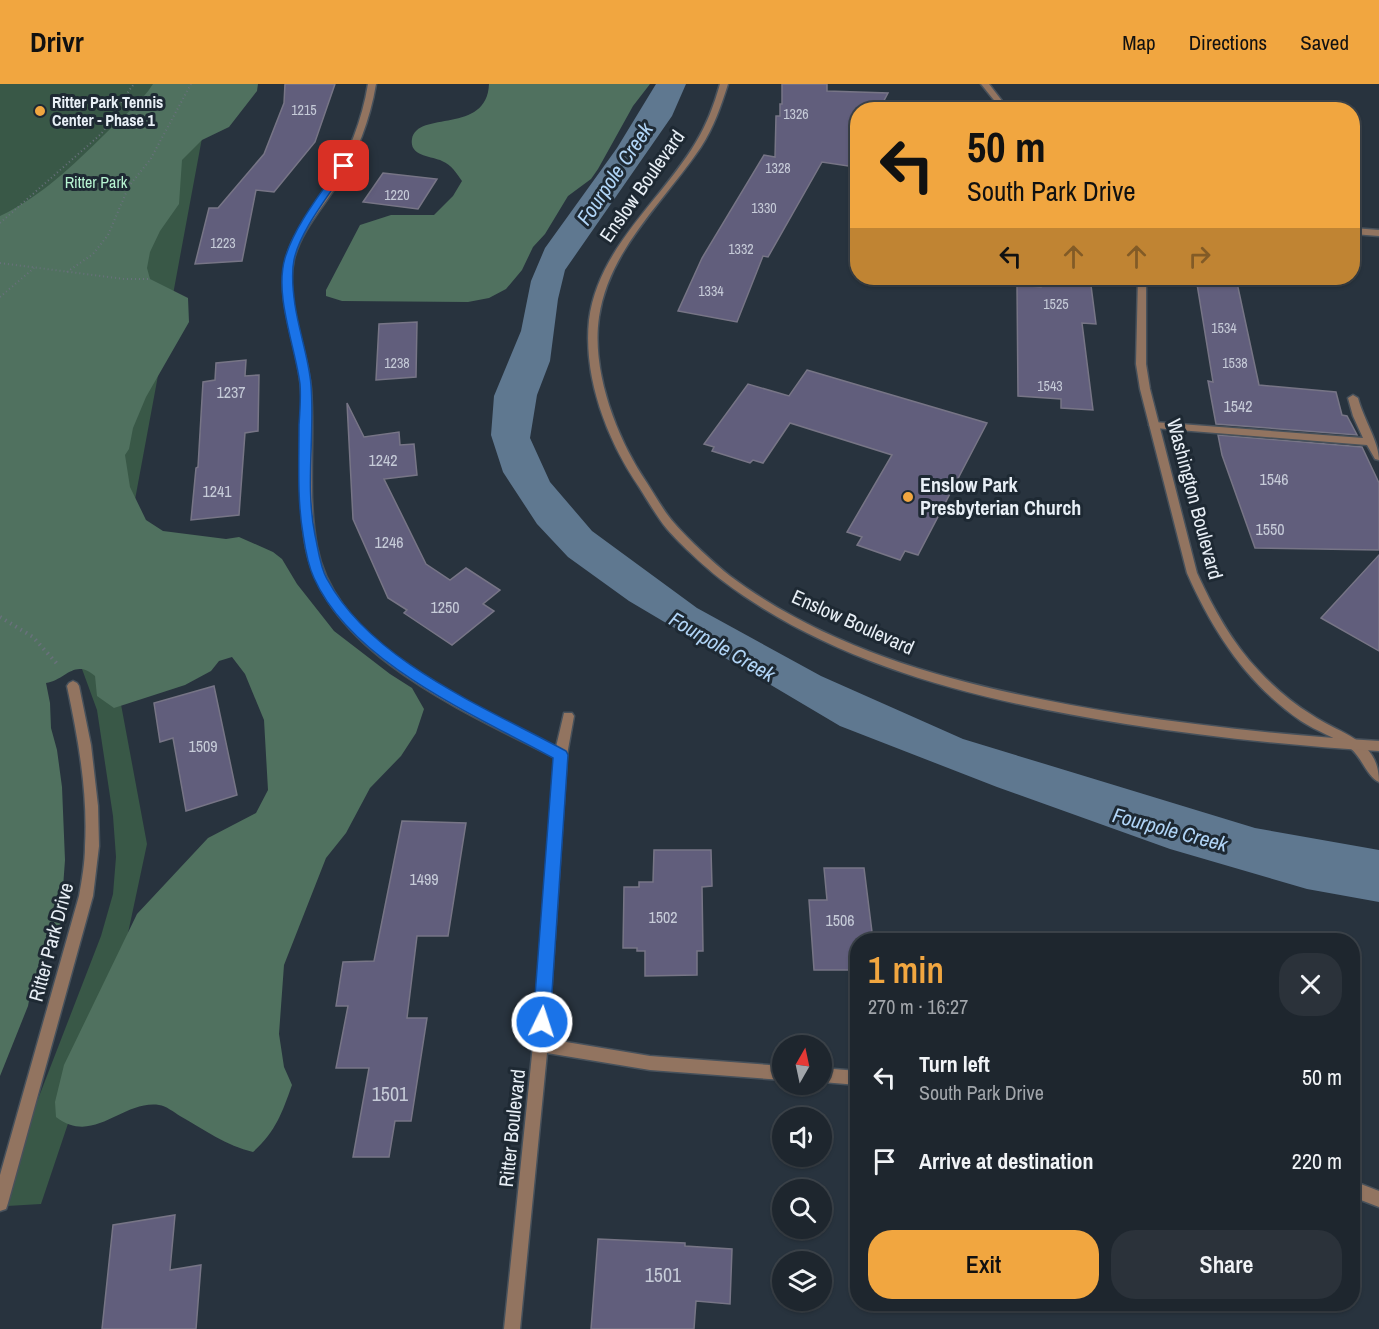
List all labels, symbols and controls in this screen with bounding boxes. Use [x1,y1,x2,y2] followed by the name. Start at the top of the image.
[30,23,84,61] text: Drivr
[1122,28,1156,57] text: Map
[1189,28,1267,57] text: Directions
[1300,28,1349,57] text: Saved
[52,91,163,131] place label: Ritter Park Tennis Center - Phase 1
[291,101,317,119] house number: 1215
[33,104,47,118] marker: Ritter Park Tennis Center - Phase 1
[783,105,809,123] house number: 1326
[570,116,660,231] water label: Fourpole Creek
[967,119,1046,175] text: 50 m
[593,124,690,247] street label: Enslow Boulevard
[868,126,946,204] icon: left
[318,140,369,191] pin
[327,149,360,182] icon: arrive
[765,159,791,177] house number: 1328
[65,171,128,193] park label: Ritter Park
[967,173,1136,209] text: South Park Drive
[384,186,410,204] house number: 1220
[751,199,777,217] house number: 1330
[210,234,236,252] house number: 1223
[728,240,754,258] house number: 1332
[994,240,1027,273] icon: left
[1057,240,1090,273] icon: ahead
[1120,240,1153,273] icon: ahead
[1183,240,1216,273] icon: right
[698,282,724,300] house number: 1334
[1043,295,1069,313] house number: 1525
[1211,319,1237,337] house number: 1534
[384,354,410,372] house number: 1238
[1222,354,1248,372] house number: 1538
[1037,377,1063,395] house number: 1543
[216,381,246,403] house number: 1237
[1223,395,1253,417] house number: 1542
[1161,416,1230,582] street label: Washington Boulevard
[368,449,398,471] house number: 1242
[1259,468,1289,490] house number: 1546
[920,471,1081,521] place label: Enslow Park Presbyterian Church
[202,480,232,502] house number: 1241
[901,490,915,504] marker: Enslow Park Presbyterian Church
[1255,518,1285,540] house number: 1550
[374,531,404,553] house number: 1246
[788,583,919,661] street label: Enslow Boulevard
[430,596,460,618] house number: 1250
[664,604,782,689] water label: Fourpole Creek
[188,735,218,757] house number: 1509
[1109,800,1232,859] water label: Fourpole Creek
[409,868,439,890] house number: 1499
[22,879,79,1004] street label: Ritter Park Drive
[648,906,678,928] house number: 1502
[825,909,855,931] house number: 1506
[868,946,944,994] text: 1 min
[1279,953,1342,1016] button: close
[510,990,574,1054] position arrow
[868,993,968,1020] text: 270 m · 16:27
[772,1035,832,1095] north arrow
[772,1035,832,1311] map controls
[919,1049,990,1079] text: Turn left
[868,1061,901,1094] icon: left
[1302,1062,1342,1092] text: 50 m
[492,1068,531,1188] street label: Ritter Boulevard
[919,1079,1044,1106] text: South Park Drive
[372,1080,408,1107] house number: 1501
[772,1107,832,1167] button: sound
[868,1145,901,1178] icon: arrive
[919,1146,1093,1176] text: Arrive at destination
[1292,1146,1342,1176] text: 220 m
[772,1179,832,1239] button: search
[868,1230,1099,1299] button: Exit
[1111,1230,1342,1299] button: Share
[772,1251,832,1311] button: layers
[645,1261,681,1288] house number: 1501

